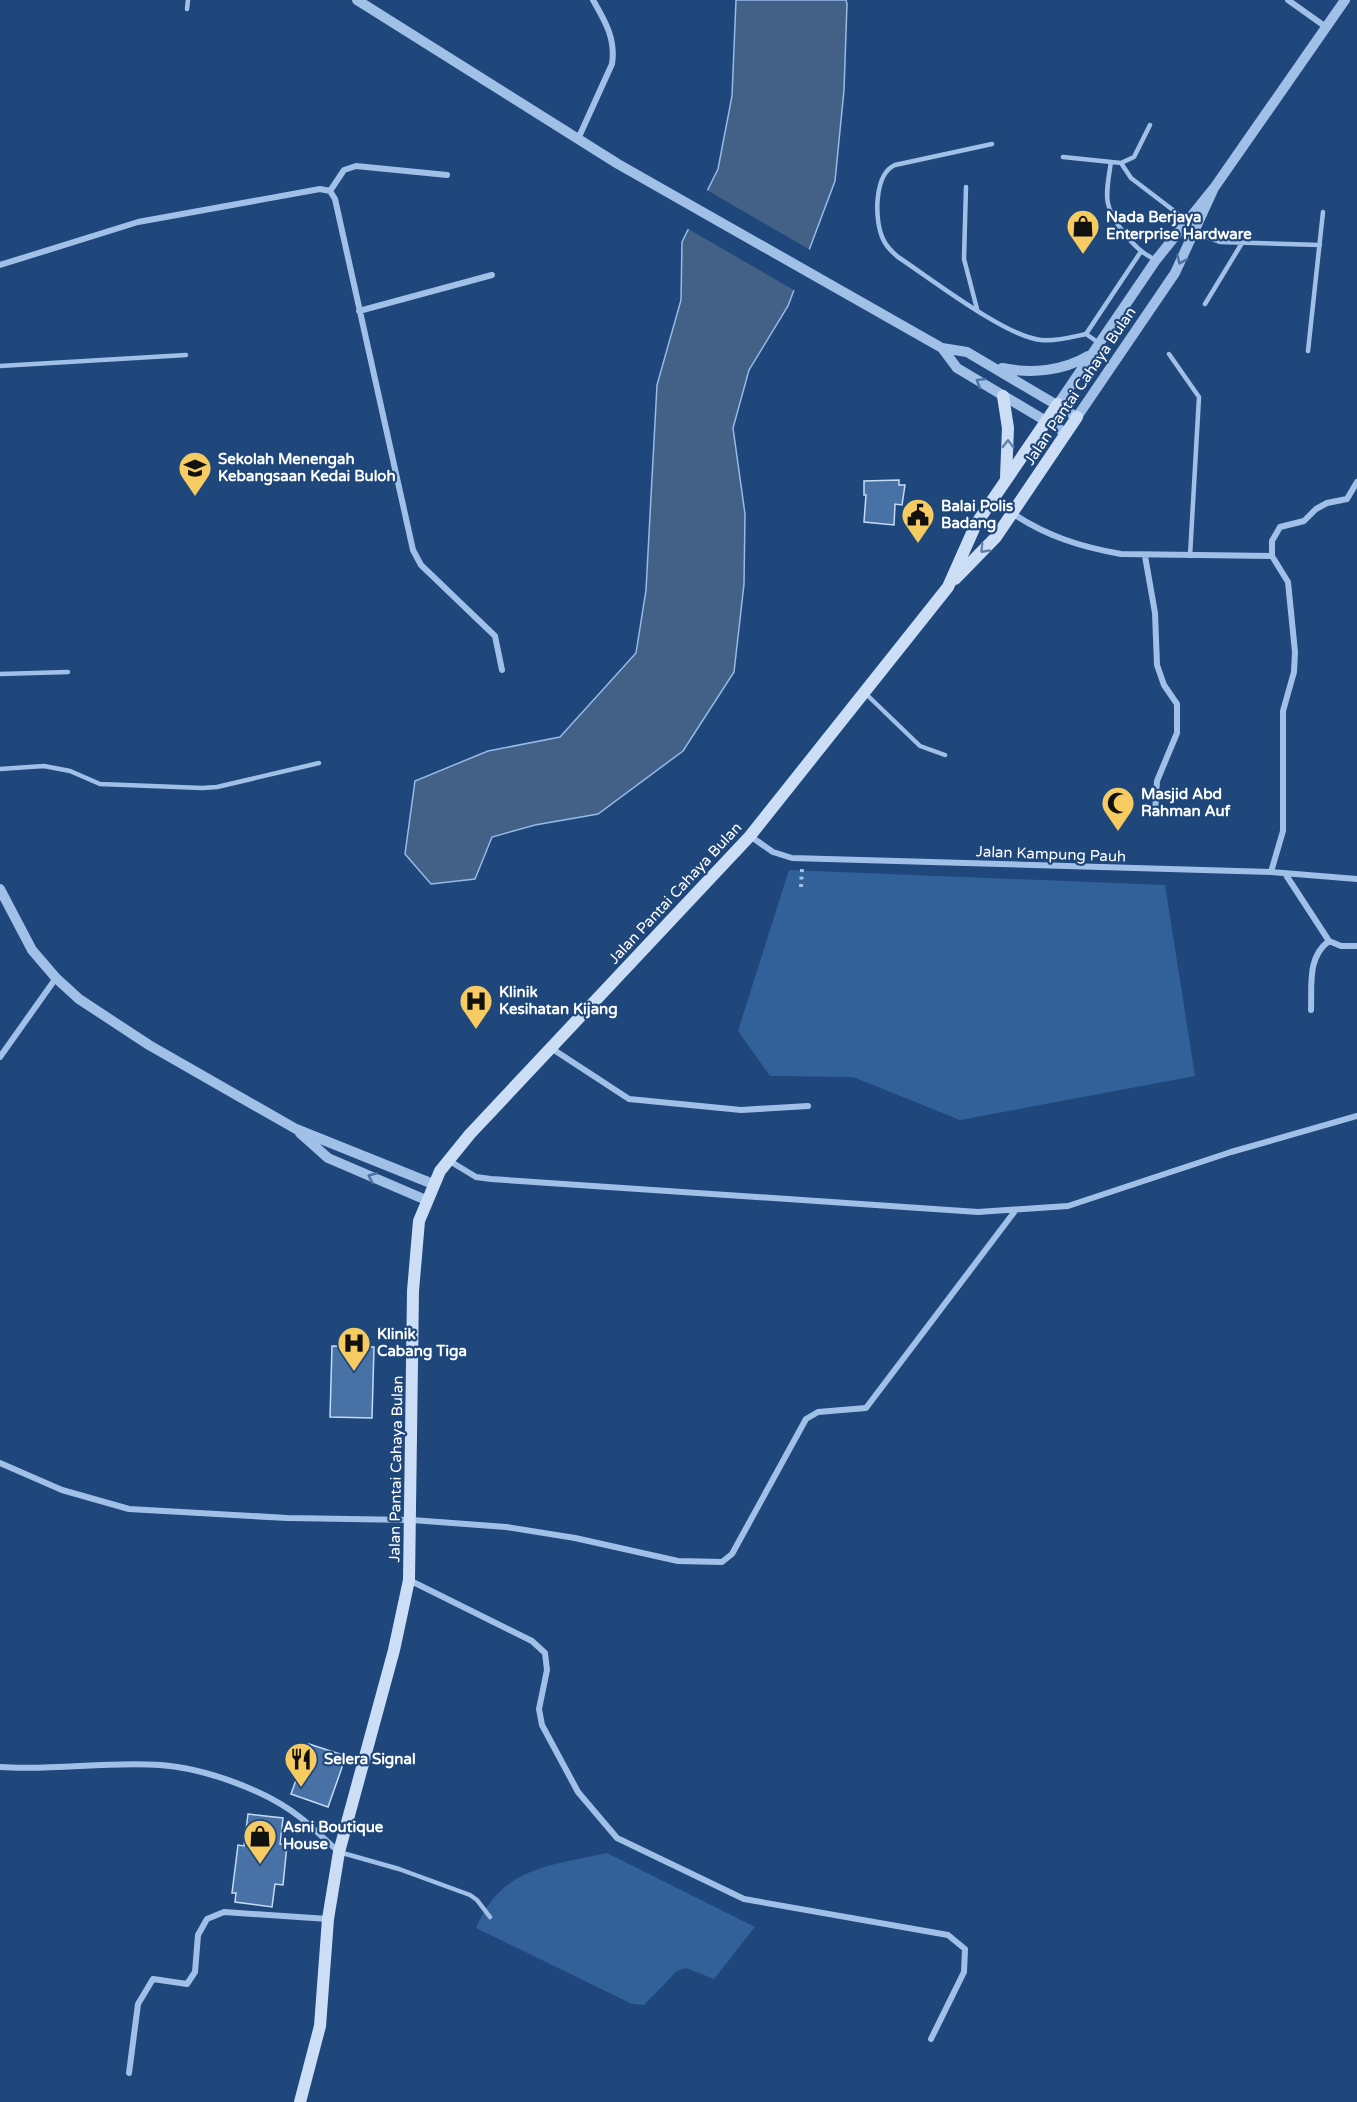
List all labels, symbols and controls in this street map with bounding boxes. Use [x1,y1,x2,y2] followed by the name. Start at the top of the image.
[1065,208,1101,255] shop icon: Nada Berjaya Enterprise Hardware
[1106,208,1252,244] place label: Nada Berjaya Enterprise Hardware
[1176,254,1188,265] one-way arrow
[1020,304,1140,468] street label: Jalan Pantai Cahaya Bulan
[976,378,986,390] one-way arrow
[1002,440,1014,449] one-way arrow
[177,450,213,497] school or university icon: Sekolah Menengah Kebangsaan Kedai Buloh
[218,450,396,486] place label: Sekolah Menengah Kebangsaan Kedai Buloh
[900,497,936,544] public building icon: Balai Polis Badang
[941,497,1013,533] place label: Balai Polis Badang
[980,543,991,553] one-way arrow
[1100,785,1136,832] mosque icon: Masjid Abd Rahman Auf
[1141,785,1231,820] place label: Masjid Abd Rahman Auf
[605,819,745,967] street label: Jalan Pantai Cahaya Bulan
[976,842,1126,866] street label: Jalan Kampung Pauh
[458,983,494,1030] hospital icon: Klinik Kesihatan Kijang
[499,983,618,1019] place label: Klinik Kesihatan Kijang
[368,1172,379,1184] one-way arrow
[336,1325,372,1372] hospital icon: Klinik Cabang Tiga
[377,1325,467,1361] place label: Klinik Cabang Tiga
[385,1375,407,1563] street label: Jalan Pantai Cahaya Bulan
[283,1741,319,1788] restaurant icon: Selera Signal
[324,1750,416,1769] place label: Selera Signal
[242,1818,278,1865] shop icon: Asni Boutique House
[283,1818,384,1853] place label: Asni Boutique House

